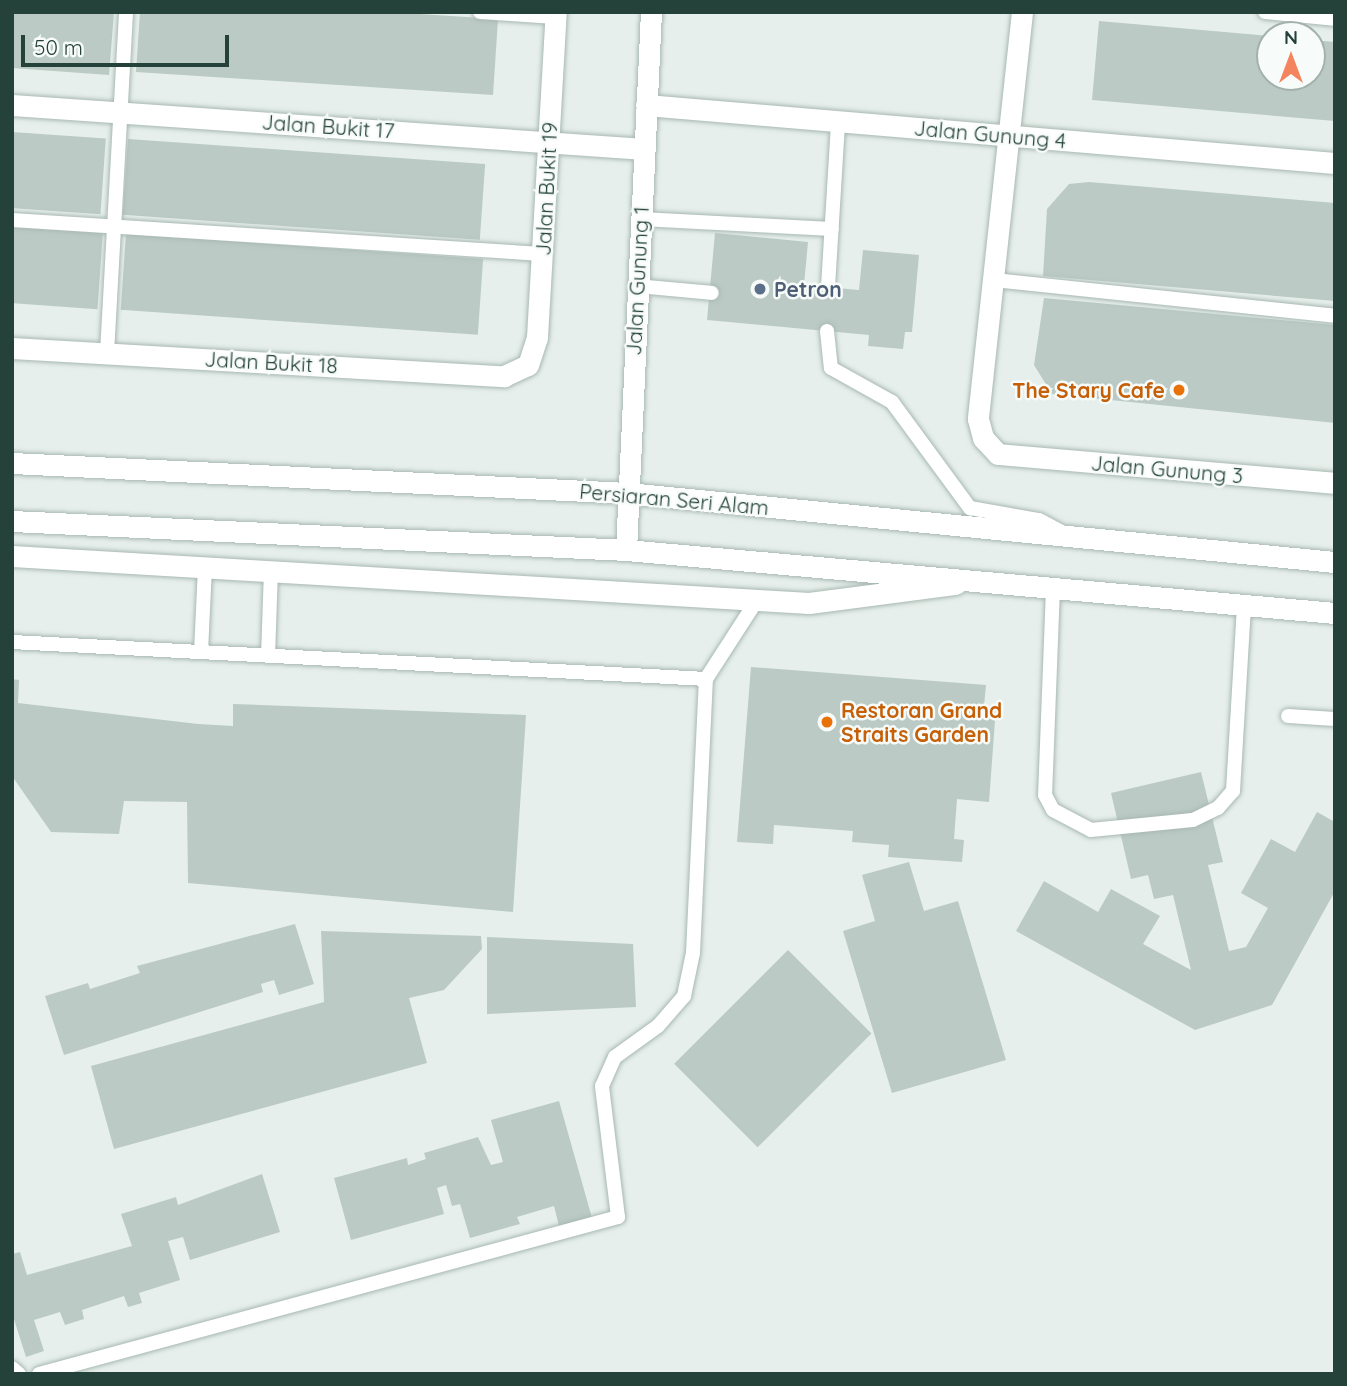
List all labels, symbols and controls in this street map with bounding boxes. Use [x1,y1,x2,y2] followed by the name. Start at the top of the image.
[24,21,233,65] scale bar
[1256,21,1326,91] north arrow
[1284,25,1298,49] text: N
[34,34,83,60] text: 50 m
[261,109,395,143] street label: Jalan Bukit 17
[913,115,1067,153] street label: Jalan Gunung 4
[530,122,562,256] street label: Jalan Bukit 19
[621,206,653,356] street label: Jalan Gunung 1
[774,276,842,302] place label: Petron
[752,281,768,297] marker: Petron
[204,346,338,378] street label: Jalan Bukit 18
[1012,377,1165,403] place label: The Stary Cafe
[1171,382,1187,398] marker: The Stary Cafe
[1090,450,1244,488] street label: Jalan Gunung 3
[578,478,770,520] street label: Persiaran Seri Alam
[841,697,1002,747] place label: Restoran Grand Straits Garden
[819,714,835,730] marker: Restoran Grand Straits Garden

